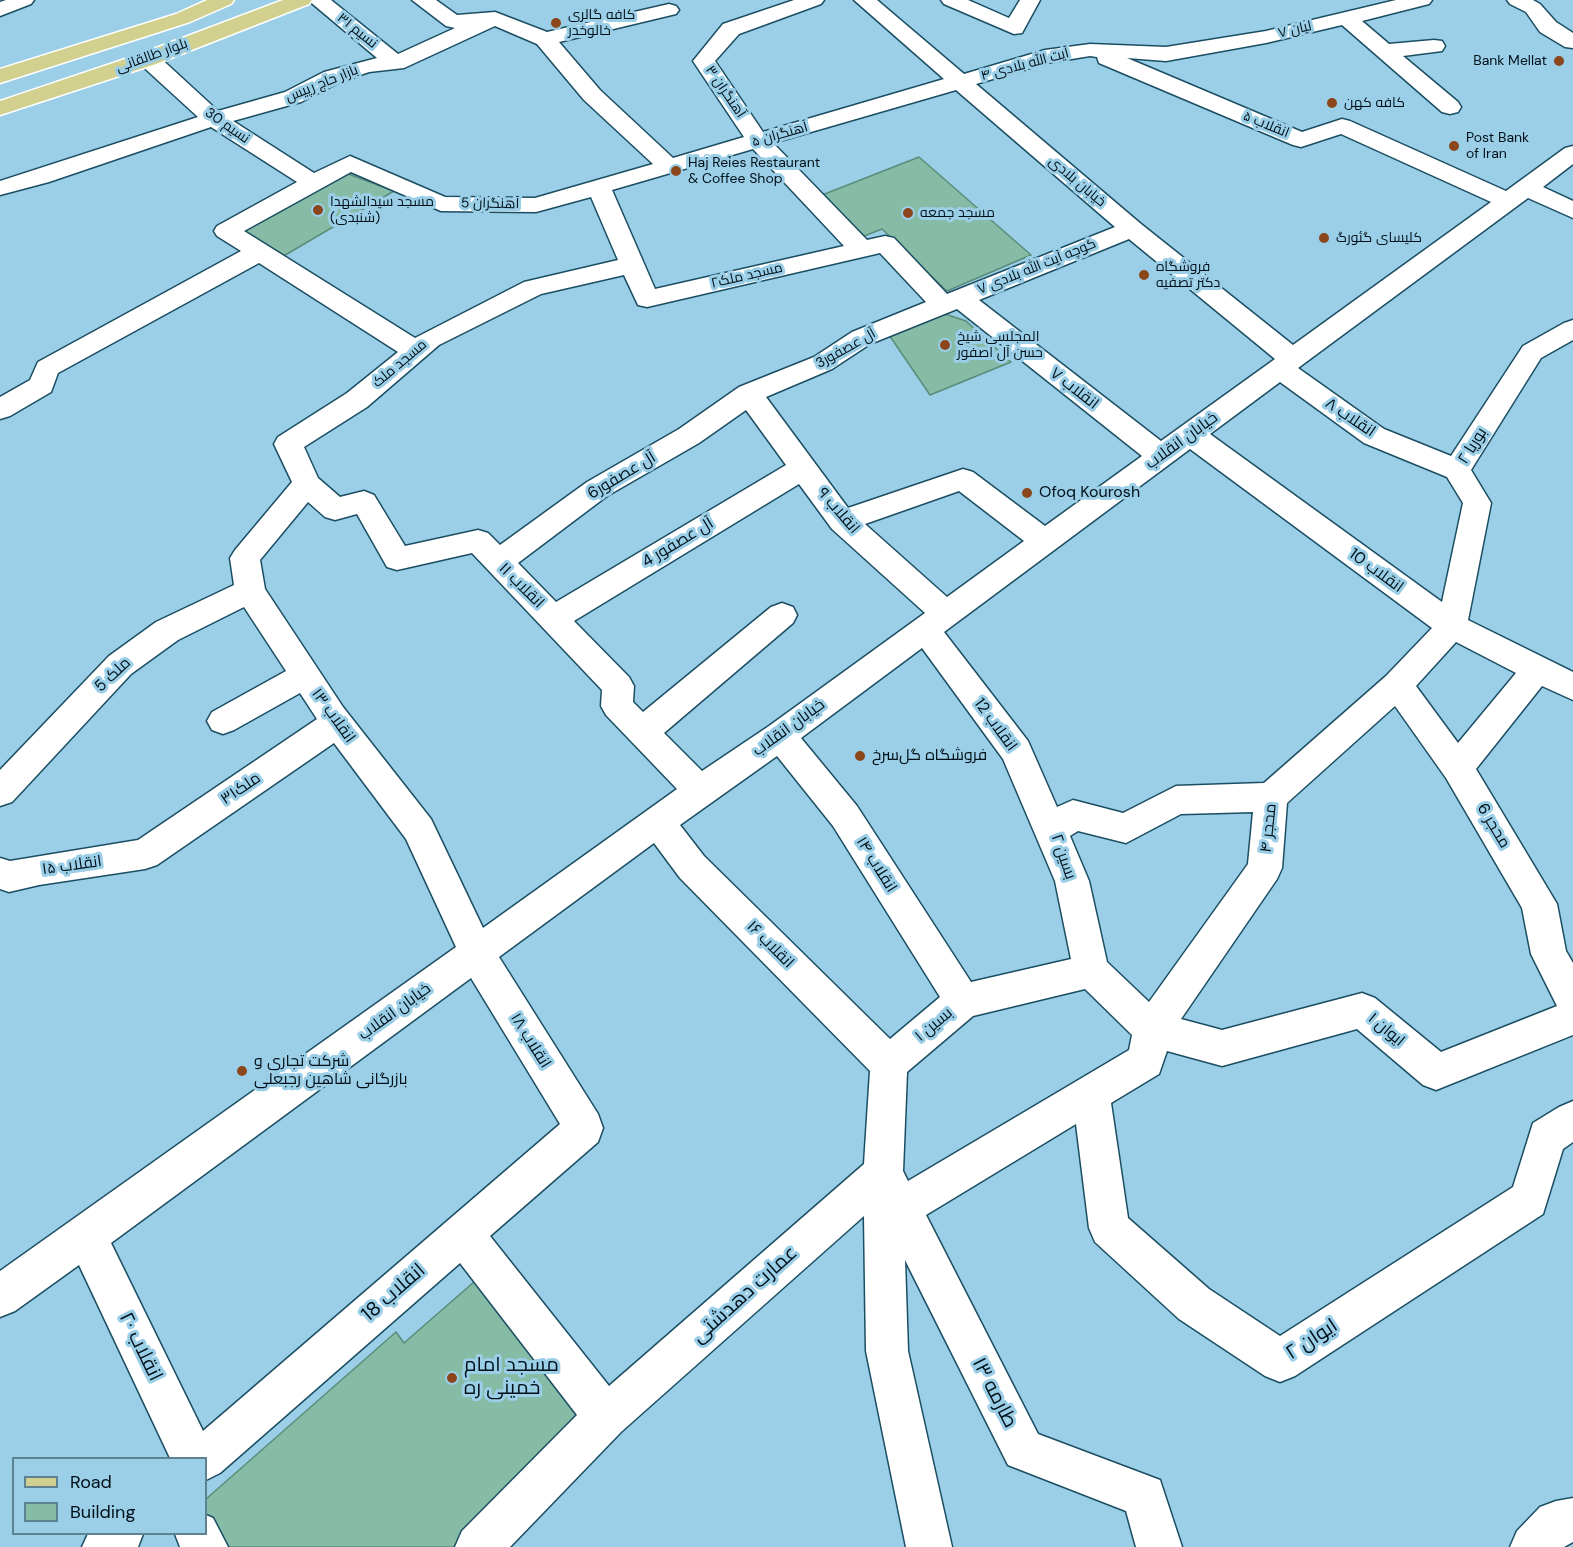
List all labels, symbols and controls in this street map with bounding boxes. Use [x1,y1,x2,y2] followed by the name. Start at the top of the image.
[568,7,635,40] place label: کافه گالری خالوخدر
[334,10,380,52] street label: نسیم ۳۱
[549,16,563,30] marker: کافه گالری خالوخدر
[1277,18,1313,42] street label: لیان ۷
[114,35,190,77] street label: بلوار طالقانی
[979,45,1071,85] street label: آیت الله بلادی ۴
[1473,53,1547,69] place label: Bank Mellat
[1552,54,1566,68] marker: Bank Mellat
[283,62,361,106] street label: بازار حاج رپیس
[701,63,749,121] street label: آهنگران ۳
[1344,95,1405,111] place label: کافه کهن
[1325,96,1339,110] marker: کافه کهن
[201,105,253,147] street label: نسیم 30
[1240,108,1292,142] street label: انقلاب ۵
[750,119,810,151] street label: آهنگران ۵
[1466,130,1529,162] place label: Post Bank of Iran
[1447,139,1461,153] marker: Post Bank of Iran
[1045,153,1109,211] street label: خیابان بلادی
[688,155,820,188] place label: Haj Reies Restaurant & Coffee Shop
[669,164,683,178] marker: Haj Reies Restaurant & Coffee Shop
[330,194,434,226] place label: مسجد سیدالشهدا (شنبدی)
[461,195,519,213] street label: آهنگران 5
[311,203,325,217] marker: مسجد سیدالشهدا (شنبدی)
[920,205,995,221] place label: مسجد جمعه
[901,206,915,220] marker: مسجد جمعه
[1336,230,1422,246] place label: کلیسای گئورگ
[1317,231,1331,245] marker: کلیسای گئورگ
[975,236,1099,298] street label: کوچه آیت الله بلادی ۷
[1156,259,1220,292] place label: فروشگاه دکتر تصفیه
[710,260,784,292] street label: مسجد ملک۲
[1137,268,1151,282] marker: فروشگاه دکتر تصفیه
[813,326,879,372] street label: آل عصفور3
[957,329,1043,362] place label: المجلسی شیخ حسن آل اصفور
[370,337,430,391] street label: مسجد ملک
[938,338,952,352] marker: المجلسی شیخ حسن آل اصفور
[1046,364,1102,414] street label: انقلاب ۷
[1321,394,1379,442] street label: انقلاب ۸
[1142,408,1222,474] street label: خیابان انقلاب
[1454,424,1492,468] street label: بوریا ۲
[584,448,660,504] street label: آل عصفور6
[1039,483,1140,503] place label: Ofoq Kourosh
[813,484,863,538] street label: انقلاب ۹
[1020,486,1034,500] marker: Ofoq Kourosh
[639,514,717,572] street label: آل عصفور 4
[1345,545,1407,597] street label: انقلاب 10
[494,559,548,613] street label: انقلاب ۱۱
[91,654,135,696] street label: ملک 5
[307,685,359,747] street label: انقلاب ۱۳
[749,695,829,761] street label: خیابان انقلاب
[969,695,1021,755] street label: انقلاب 12
[872,746,987,766] place label: فروشگاه گل‌سرخ
[853,749,867,763] marker: فروشگاه گل‌سرخ
[217,769,265,809] street label: ملک۳۱
[1472,800,1514,852] street label: محجر 6
[1257,803,1281,853] street label: محجر ۴
[1046,832,1080,882] street label: بسین ۲
[851,834,901,896] street label: انقلاب ۱۴
[41,852,103,880] street label: انقلاب ۱۵
[742,917,798,973] street label: انقلاب ۱۶
[355,979,435,1045] street label: خیابان انقلاب
[911,1004,957,1046] street label: بسین ۱
[1364,1009,1408,1051] street label: ایوان ۱
[506,1010,554,1072] street label: انقلاب ۱۸
[254,1052,407,1090] place label: شرکت تجاری و بازرگانی شاهین رجبعلی
[235,1064,249,1078] marker: شرکت تجاری و بازرگانی شاهین رجبعلی
[687,1241,803,1349] street label: عمارت دهدشتی
[357,1259,431,1327] street label: انقلاب 18
[113,1309,167,1385] street label: انقلاب ۲۰
[1282,1314,1342,1366] street label: ایوان ۲
[464,1354,559,1401] place label: مسجد امام خمینی ره
[966,1354,1022,1432] street label: طارمه ۱۳
[445,1371,459,1385] marker: مسجد امام خمینی ره
[12,1457,207,1535] legend
[70,1470,112,1494] text: Road
[70,1500,135,1524] text: Building

